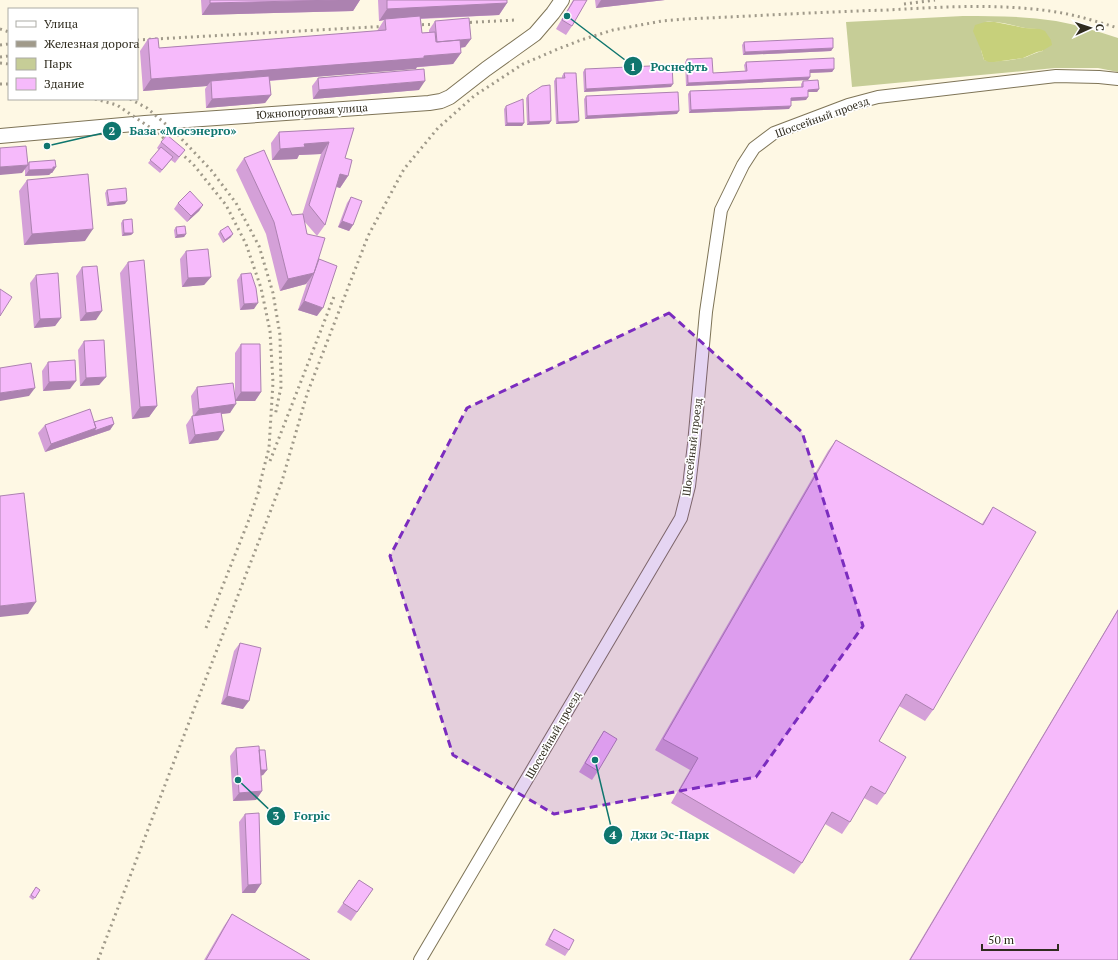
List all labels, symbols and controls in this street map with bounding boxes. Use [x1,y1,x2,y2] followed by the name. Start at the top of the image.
[8,8,138,100] legend
[1070,8,1110,48] north arrow
[44,16,78,31] text: Улица
[1093,24,1107,31] text: С
[44,36,140,51] text: Железная дорога
[623,54,716,78] callout: Роснефть
[44,56,72,71] text: Парк
[630,59,636,74] text: 1
[650,59,708,74] text: Роснефть
[44,76,84,91] text: Здание
[773,94,871,140] street label: Шоссейный проезд
[256,100,369,122] street label: Южнопортовая улица
[102,119,245,143] callout: База «Мосэнерго»
[109,123,116,138] text: 2
[129,123,237,138] text: База «Мосэнерго»
[679,397,705,497] street label: Шоссейный проезд
[522,689,584,781] street label: Шоссейный проезд
[266,804,339,828] callout: Forpic
[273,808,280,823] text: 3
[294,808,330,823] text: Forpic
[603,823,718,847] callout: Джи Эс-Парк
[610,827,617,842] text: 4
[631,827,710,842] text: Джи Эс-Парк
[982,926,1058,952] scale bar
[988,932,1015,947] text: 50 m

